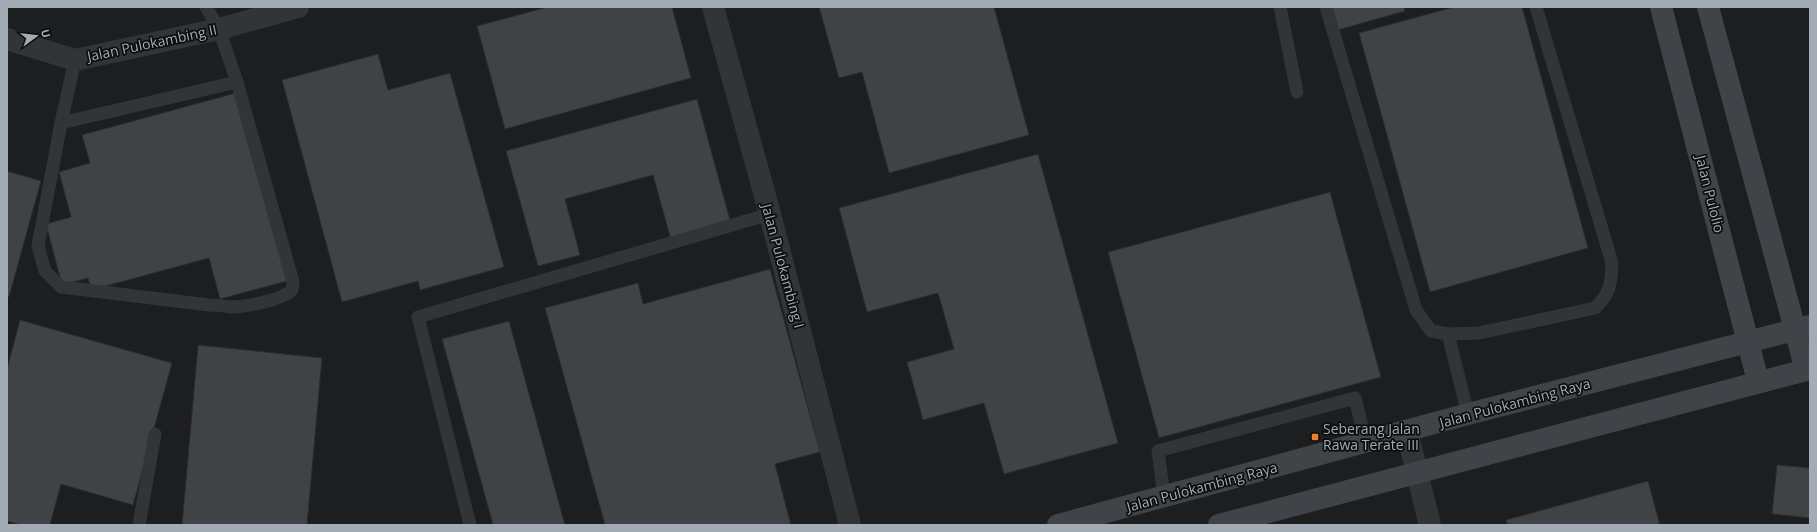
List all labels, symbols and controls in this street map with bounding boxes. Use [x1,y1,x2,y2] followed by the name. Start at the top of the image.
[16,16,56,56] north arrow
[83,20,218,66] street label: Jalan Pulokambing II
[38,27,54,39] text: U
[1691,151,1729,235] street label: Jalan Pulolio
[757,200,809,330] street label: Jalan Pulokambing I
[1435,373,1592,432] street label: Jalan Pulokambing Raya
[1323,419,1420,454] place label: Seberang Jalan Rawa Terate III
[1310,432,1320,442] marker: Seberang Jalan Rawa Terate III
[1122,457,1279,516] street label: Jalan Pulokambing Raya

